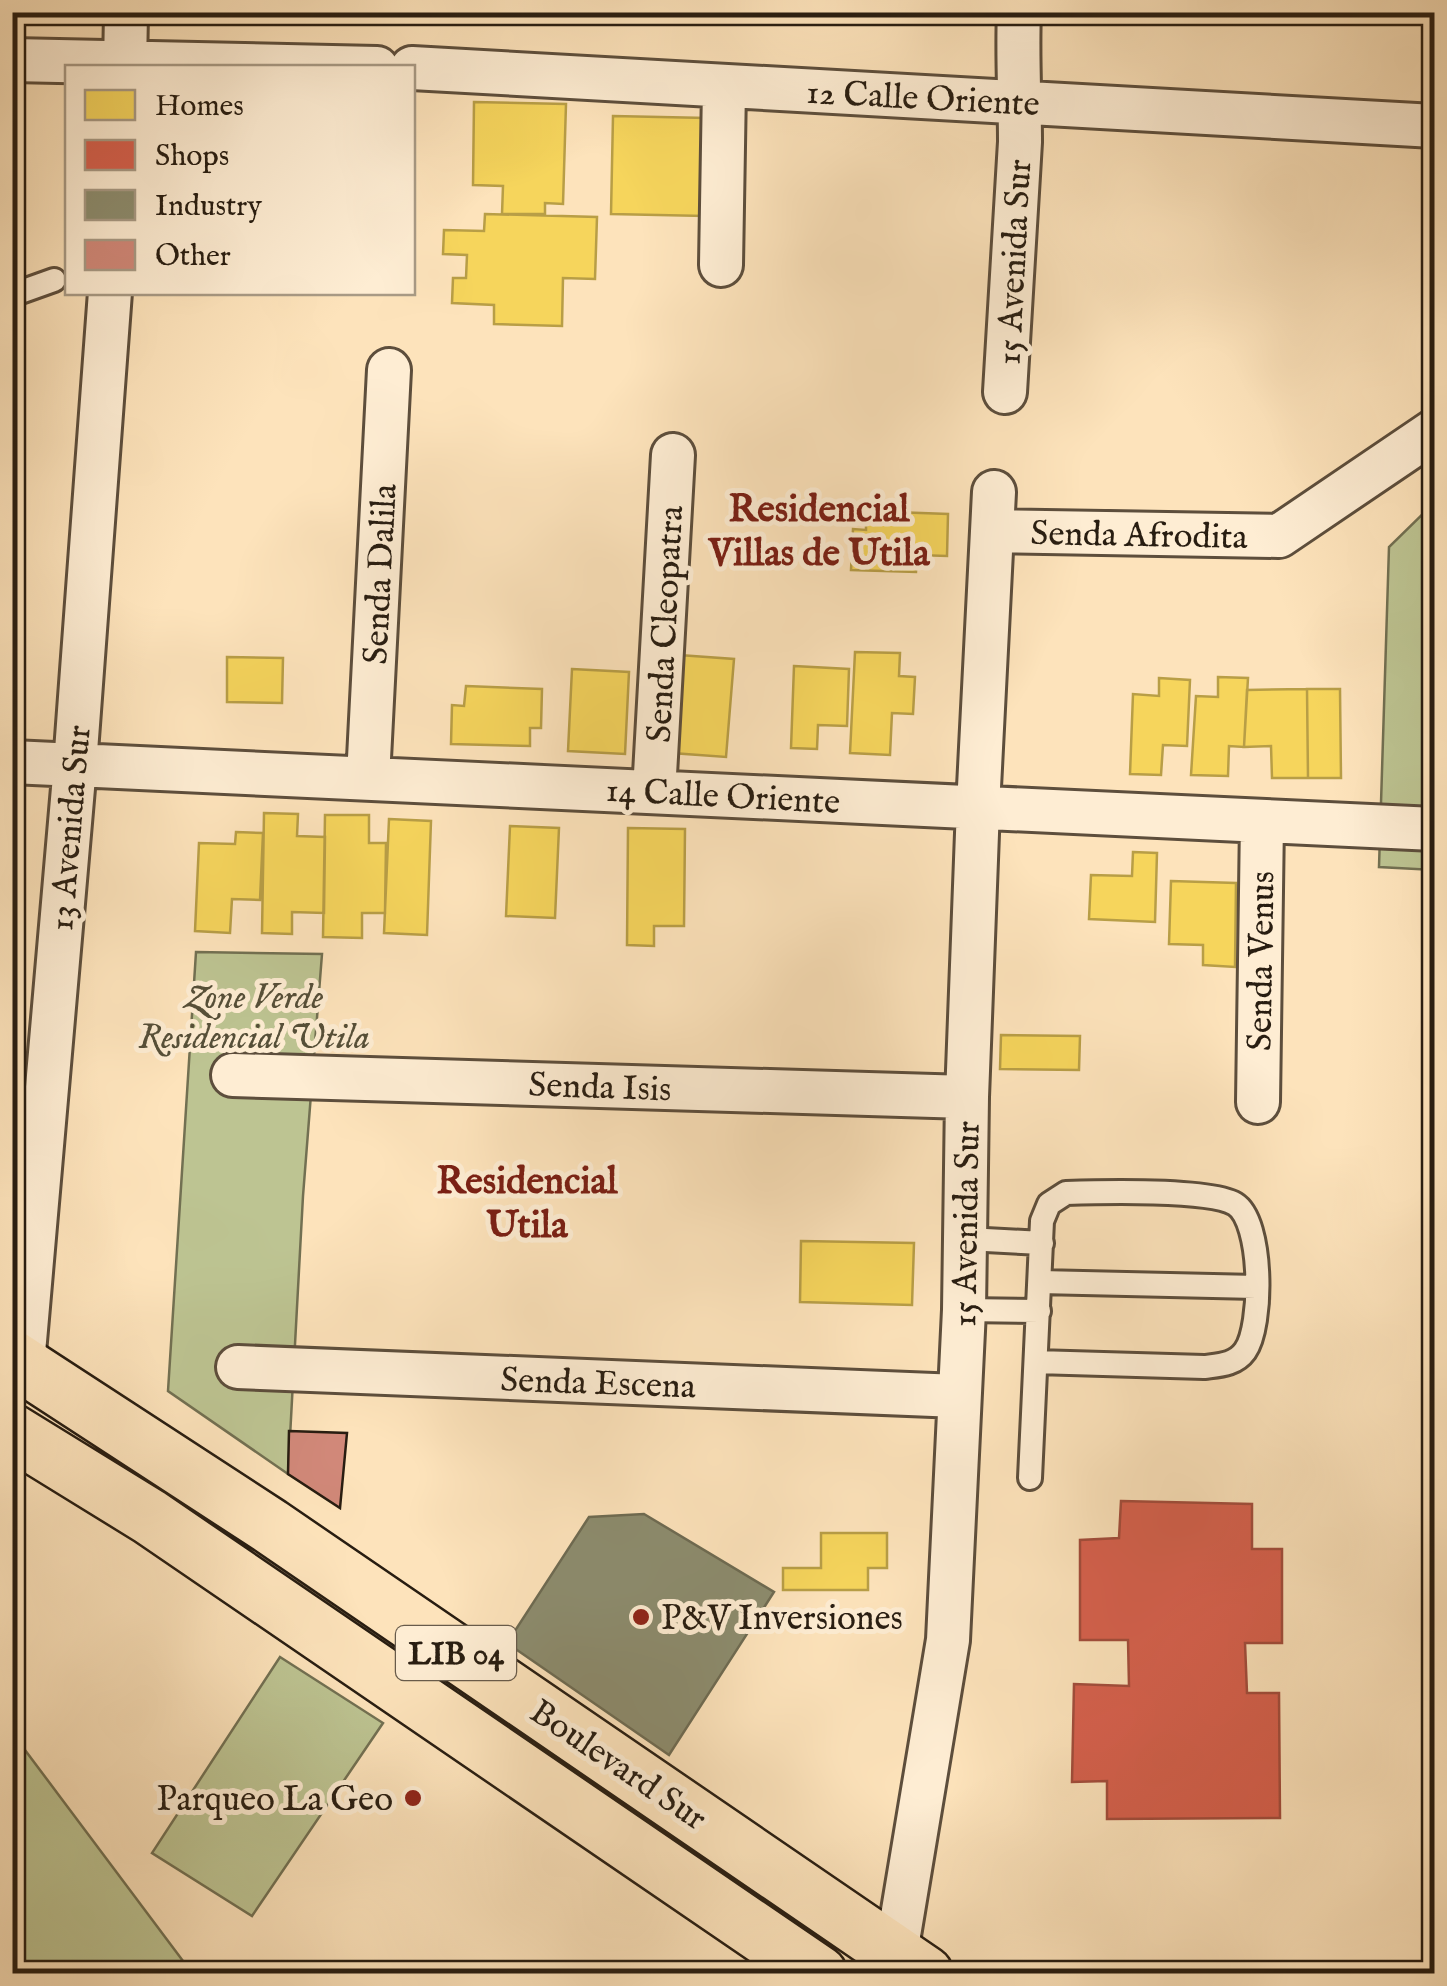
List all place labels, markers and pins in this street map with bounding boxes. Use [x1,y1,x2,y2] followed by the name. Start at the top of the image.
[661,1597,903,1642] place label: P&V Inversiones
[630,1606,652,1628] marker: P&V Inversiones
[157,1778,393,1823] place label: Parqueo La Geo
[402,1787,424,1809] marker: Parqueo La Geo

